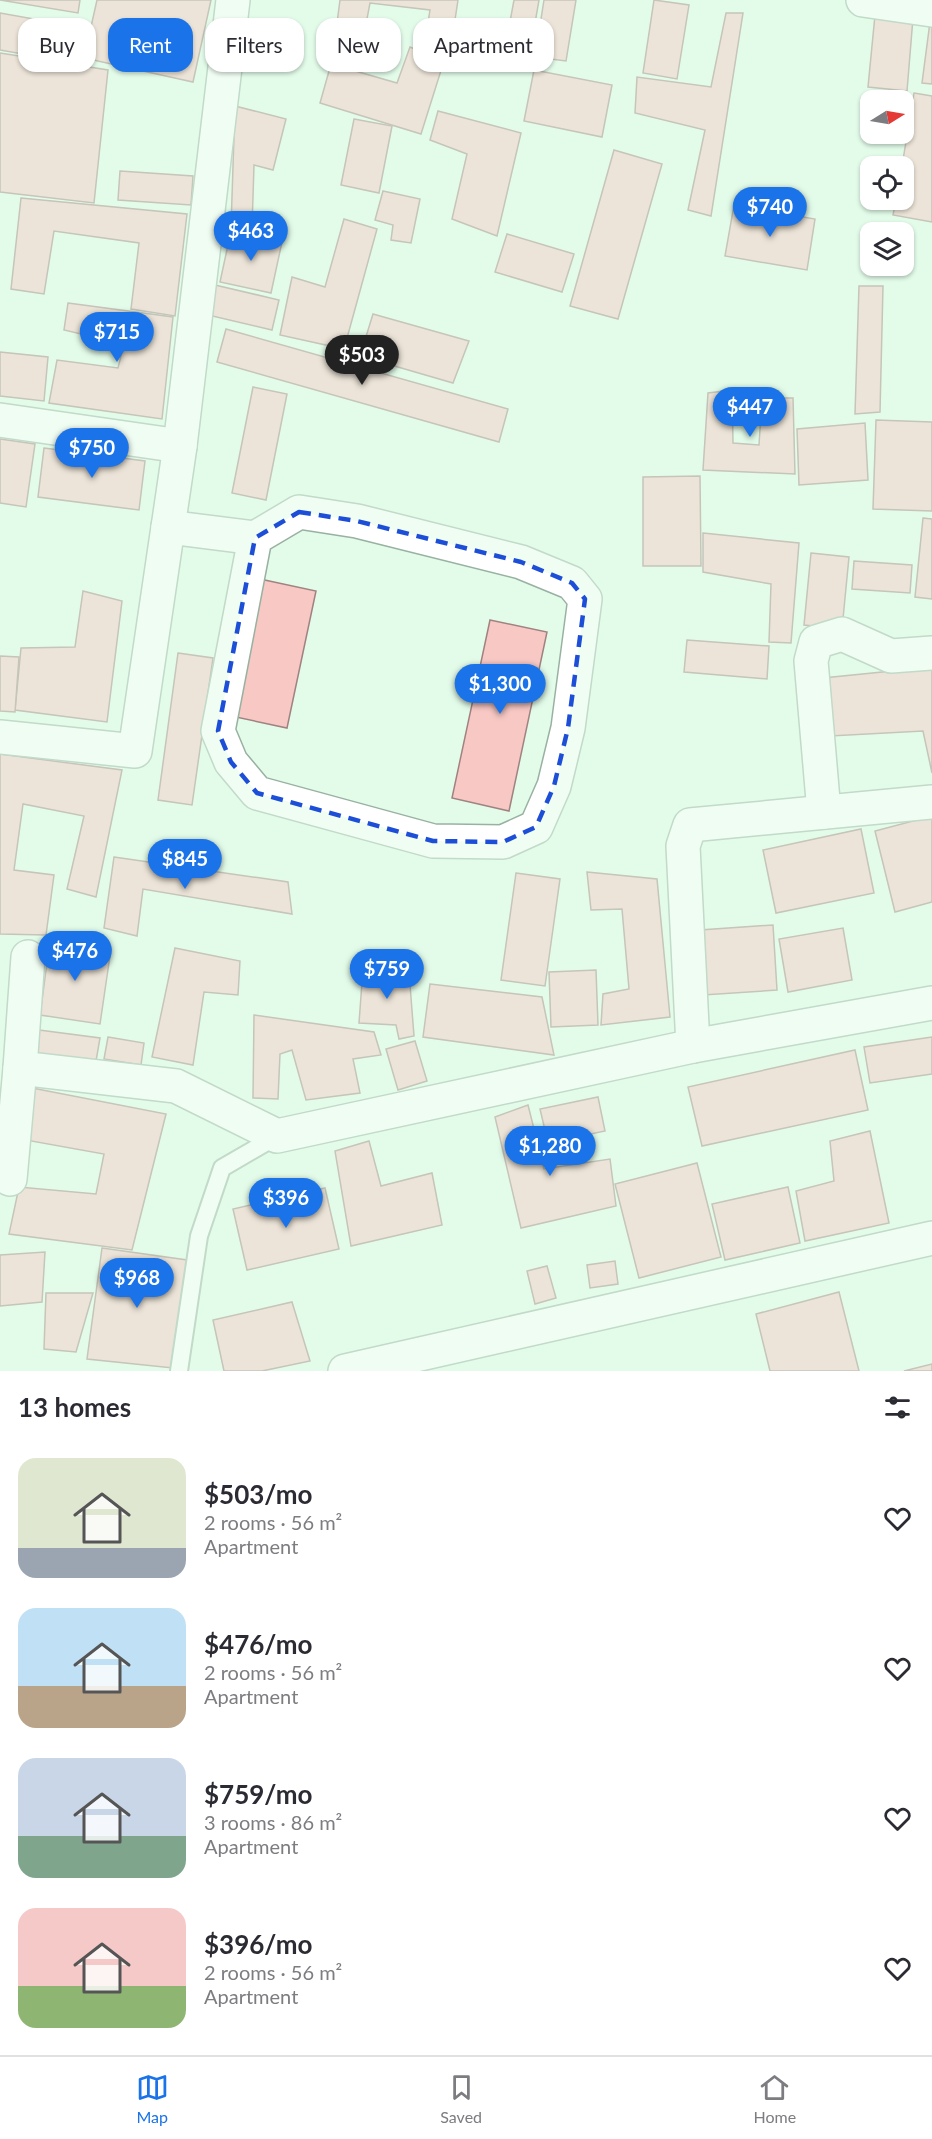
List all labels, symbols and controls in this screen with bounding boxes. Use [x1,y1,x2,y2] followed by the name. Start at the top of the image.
[18,18,96,72] chip: Buy
[108,18,193,72] chip: Rent
[205,18,304,72] chip: Filters
[316,18,401,72] chip: New
[413,18,554,72] chip: Apartment
[860,90,914,144] north arrow
[860,90,914,276] map controls
[860,156,914,210] button: locate
[734,187,806,238] pin: $740
[747,194,793,218] text: $740
[215,211,287,262] pin: $463
[228,218,274,242] text: $463
[860,222,914,276] button: layers
[81,312,153,363] pin: $715
[94,319,140,343] text: $715
[326,335,398,386] pin: $503
[339,342,385,366] text: $503
[714,387,786,438] pin: $447
[727,394,773,418] text: $447
[56,428,128,479] pin: $750
[69,435,115,459] text: $750
[451,664,549,715] pin: $1,300
[469,671,531,695] text: $1,300
[149,839,221,890] pin: $845
[162,846,208,870] text: $845
[39,931,111,982] pin: $476
[52,938,98,962] text: $476
[351,949,423,1000] pin: $759
[364,956,410,980] text: $759
[501,1126,599,1177] pin: $1,280
[519,1133,581,1157] text: $1,280
[250,1178,322,1229] pin: $396
[263,1185,309,1209] text: $396
[101,1258,173,1309] pin: $968
[114,1265,160,1289] text: $968
[18,1391,131,1423] text: 13 homes
[881,1391,914,1424] icon: filters
[204,1478,312,1510] text: $503/mo
[66,1482,138,1554] icon: home
[881,1502,914,1535] icon: heart
[204,1510,342,1534] text: 2 rooms · 56 m²
[204,1534,298,1558] text: Apartment
[204,1628,312,1660] text: $476/mo
[66,1632,138,1704] icon: home
[881,1652,914,1685] icon: heart
[204,1660,342,1684] text: 2 rooms · 56 m²
[204,1684,298,1708] text: Apartment
[204,1778,312,1810] text: $759/mo
[66,1782,138,1854] icon: home
[881,1802,914,1835] icon: heart
[204,1810,342,1834] text: 3 rooms · 86 m²
[204,1834,298,1858] text: Apartment
[204,1928,312,1960] text: $396/mo
[66,1932,138,2004] icon: home
[881,1952,914,1985] icon: heart
[204,1960,342,1984] text: 2 rooms · 56 m²
[204,1984,298,2008] text: Apartment
[136,2071,169,2126] tab: Map
[440,2071,482,2126] tab: Saved
[754,2071,796,2126] tab: Home

